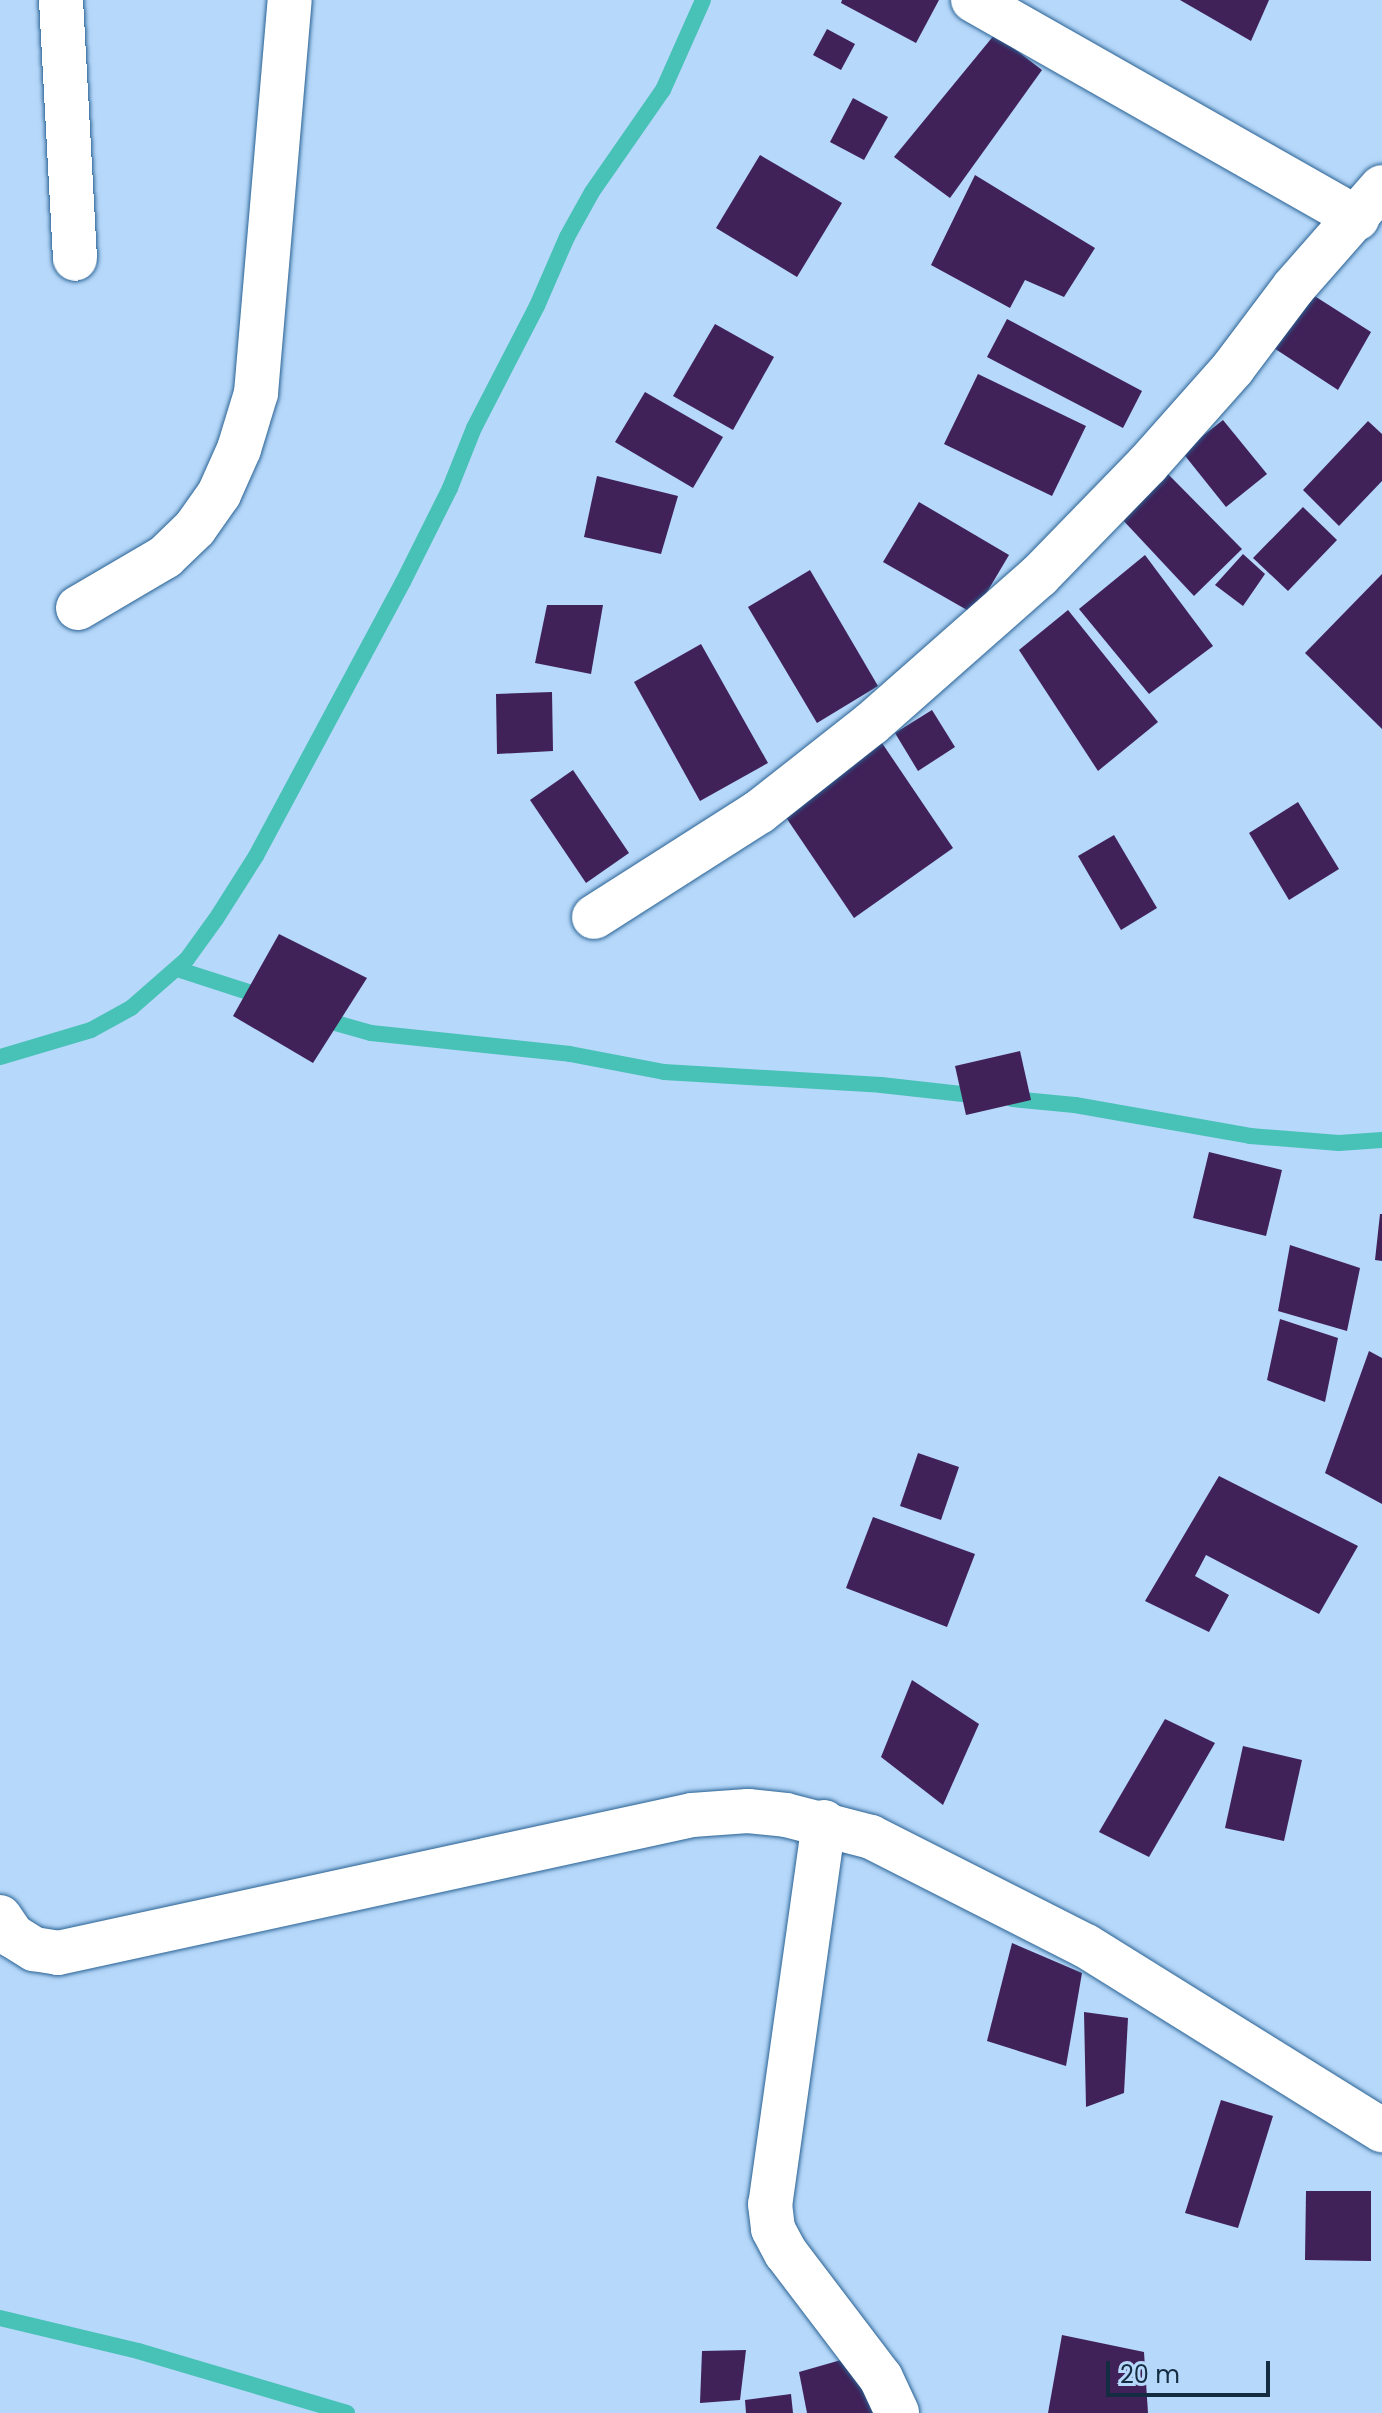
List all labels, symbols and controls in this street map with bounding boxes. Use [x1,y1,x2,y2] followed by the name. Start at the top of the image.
[1110,2345,1274,2395] scale bar
[1120,2358,1180,2391] text: 20 m

